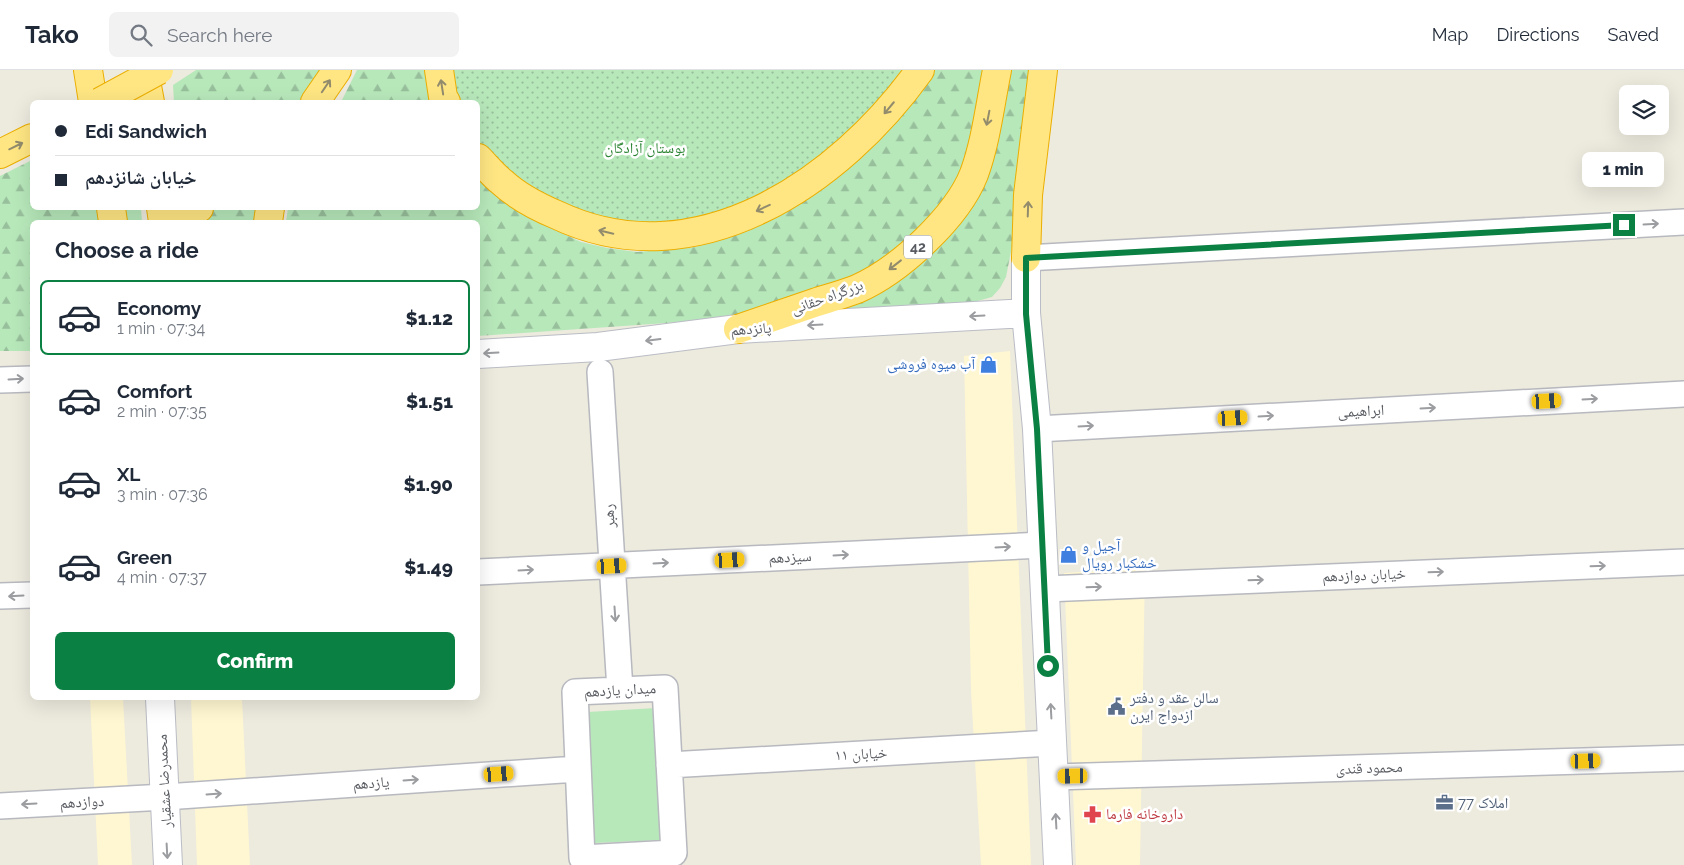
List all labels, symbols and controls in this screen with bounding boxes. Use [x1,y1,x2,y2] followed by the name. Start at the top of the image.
[109,12,459,57] search box
[25,20,79,49] text: Tako
[127,21,155,49] icon: search
[167,24,272,46] text: Search here
[1432,24,1468,45] text: Map
[1496,24,1580,45] text: Directions
[1608,24,1659,45] text: Saved
[321,79,331,93] one-way arrow
[436,79,446,95] one-way arrow
[1619,85,1669,135] map controls
[1619,85,1669,135] button: layers
[884,101,895,114] one-way arrow
[983,110,992,126] one-way arrow
[85,120,207,142] text: Edi Sandwich
[605,139,685,158] park label: بوستان آزادگان
[8,141,23,150] one-way arrow
[1583,152,1665,188] callout: 1 min
[1602,160,1644,179] text: 1 min
[85,166,197,188] text: خیابان شانزدهم
[1023,201,1032,217] one-way arrow
[756,204,771,213] one-way arrow
[1613,214,1635,236] route end
[1643,219,1659,228] one-way arrow
[598,227,614,236] one-way arrow
[904,236,932,258] road number: 42
[55,237,199,263] text: Choose a ride
[889,260,902,271] one-way arrow
[789,276,866,319] street label: بزرگراه حقانی
[57,295,102,340] icon: car
[117,297,201,319] text: Economy
[406,307,453,329] text: $1.12
[969,312,985,321] one-way arrow
[117,319,205,338] text: 1 min · 07:34
[730,319,772,340] street label: پانزدهم
[807,320,823,329] one-way arrow
[645,335,661,345] one-way arrow
[484,348,500,357] one-way arrow
[979,354,999,374] shop icon: آب میوه فروشی
[887,355,976,374] place label: آب میوه فروشی
[8,375,24,384] one-way arrow
[57,378,102,423] icon: car
[117,380,192,402] text: Comfort
[406,390,453,412] text: $1.51
[1531,393,1562,409] car
[1582,394,1598,403] one-way arrow
[1337,401,1385,422] street label: ابراهیمی
[117,402,207,421] text: 2 min · 07:35
[1420,403,1436,412] one-way arrow
[1217,410,1248,426] car
[1258,412,1274,421] one-way arrow
[1078,422,1094,431] one-way arrow
[57,461,102,506] icon: car
[117,463,140,485] text: XL
[404,473,453,495] text: $1.90
[117,485,208,504] text: 3 min · 07:36
[599,503,619,530] street label: رهبر
[1082,537,1157,573] place label: آجیل و خشکبار رویال
[994,542,1011,552] one-way arrow
[57,544,102,589] icon: car
[1058,545,1078,565] shop icon: آجیل و خشکبار رویال
[117,546,172,568] text: Green
[768,547,812,568] street label: سیزدهم
[832,550,848,559] one-way arrow
[714,552,745,568] car
[404,556,453,578] text: $1.49
[596,558,627,574] car
[653,559,669,568] one-way arrow
[1590,561,1606,570] one-way arrow
[518,565,534,575] one-way arrow
[1322,565,1407,586] street label: خیابان دوازدهم
[117,568,207,587] text: 4 min · 07:37
[1427,568,1443,577] one-way arrow
[1248,575,1264,585] one-way arrow
[1085,582,1101,591] one-way arrow
[9,591,25,600] one-way arrow
[611,606,620,622] one-way arrow
[55,632,455,690] button: Confirm
[1037,655,1059,677] route start
[584,679,657,702] street label: میدان یازدهم
[1129,689,1219,725] place label: سالن عقد و دفتر ازدواج ایرن
[1106,697,1126,717] public building icon: سالن عقد و دفتر ازدواج ایرن
[1046,703,1055,719] one-way arrow
[153,734,175,829] street label: محمدرضا عشقیار
[834,744,888,765] street label: خیابان ۱۱
[1570,753,1601,769] car
[1335,758,1403,779] street label: محمود قندی
[483,765,514,783] car
[1057,768,1088,784] car
[352,773,390,794] street label: یازدهم
[402,776,418,785] one-way arrow
[205,789,221,799] one-way arrow
[59,792,105,813] street label: دوازدهم
[1434,793,1454,813] office icon: املاک 77
[1458,794,1508,812] place label: املاک 77
[21,800,37,809] one-way arrow
[1082,804,1102,824] pharmacy icon: داروخانه فارما
[1106,805,1183,823] place label: داروخانه فارما
[1051,813,1060,829] one-way arrow
[163,843,172,859] one-way arrow

